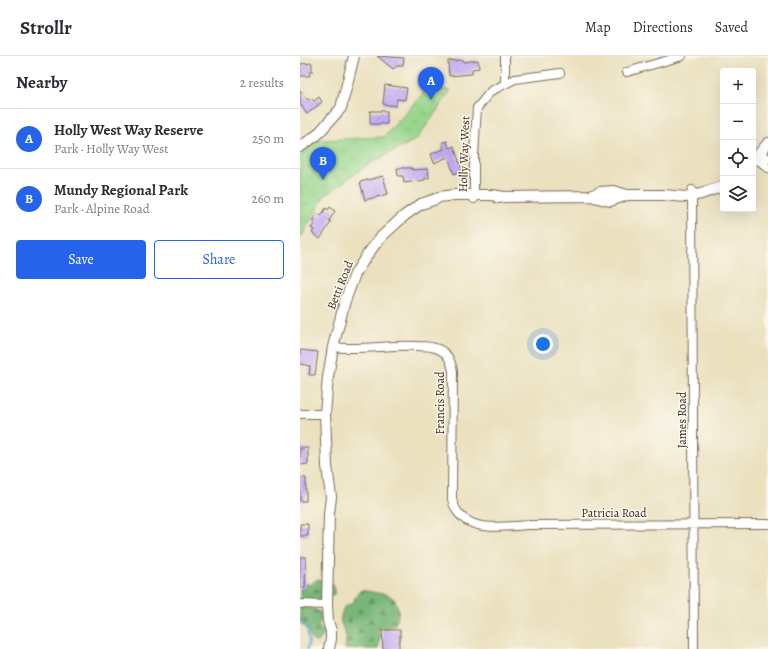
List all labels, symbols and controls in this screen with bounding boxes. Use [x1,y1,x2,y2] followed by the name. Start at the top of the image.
[20,15,72,41] text: Strollr
[585,18,611,37] text: Map
[633,18,693,37] text: Directions
[715,18,748,37] text: Saved
[418,67,444,100] pin: A
[720,68,756,212] map controls
[720,68,756,104] button: +
[16,71,67,94] text: Nearby
[240,74,284,91] text: 2 results
[720,104,756,140] button: −
[455,116,473,192] street label: Holly Way West
[54,120,203,140] text: Holly West Way Reserve
[25,130,33,147] text: A
[252,130,284,147] text: 250 m
[54,140,169,157] text: Park · Holly Way West
[720,140,756,176] button: locate
[310,147,336,180] pin: B
[720,176,756,212] button: layers
[54,180,188,200] text: Mundy Regional Park
[25,190,33,207] text: B
[251,190,284,207] text: 260 m
[54,200,150,217] text: Park · Alpine Road
[16,240,146,279] button: Save
[154,240,284,279] button: Share
[323,258,357,312] street label: Betti Road
[533,334,553,354] your location
[432,371,448,435] street label: Francis Road
[674,391,690,448] street label: James Road
[581,505,647,521] street label: Patricia Road

